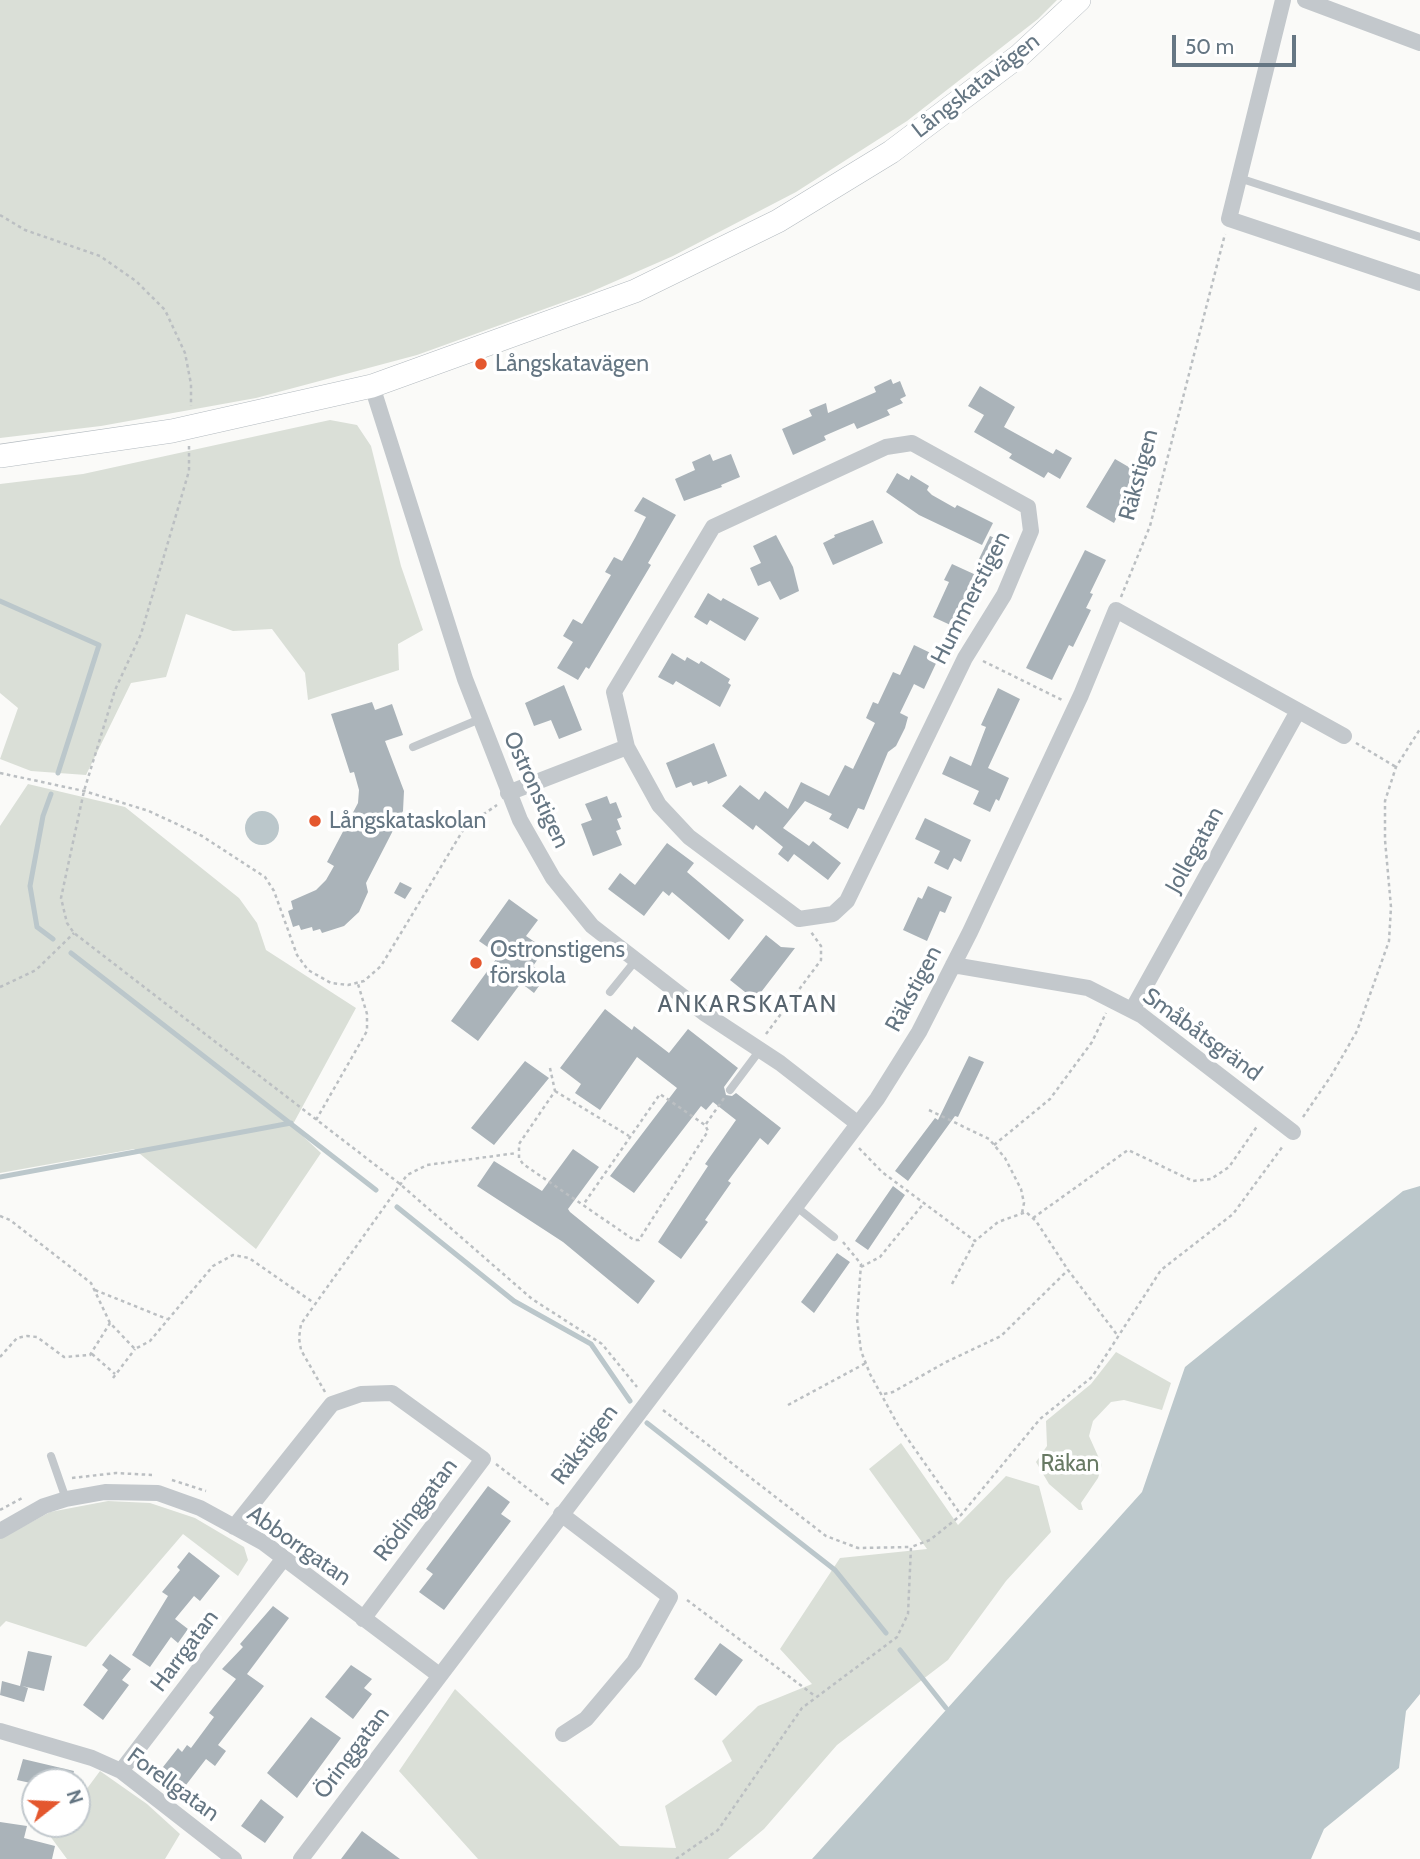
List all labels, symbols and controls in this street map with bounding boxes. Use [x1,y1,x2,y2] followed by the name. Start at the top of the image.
[1175,21,1299,65] scale bar
[907,28,1045,144] street label: Långskatavägen
[1185,34,1234,59] text: 50 m
[495,350,649,378] place label: Långskatavägen
[473,356,489,372] marker: Långskatavägen
[1114,426,1164,524] street label: Räkstigen
[926,527,1016,669] street label: Hummerstigen
[497,727,575,853] street label: Ostronstigen
[1160,802,1230,898] street label: Jollegatan
[329,807,486,835] place label: Långskataskolan
[307,813,323,829] marker: Långskataskolan
[490,936,625,990] place label: Ostronstigens förskola
[880,941,948,1037] street label: Räkstigen
[468,955,484,971] marker: Ostronstigens förskola
[1137,983,1267,1087] street label: Småbåtsgränd
[659,991,837,1019] district label: ANKARSKATAN
[546,1399,624,1491] street label: Räkstigen
[1041,1450,1099,1478] park label: Räkan
[368,1453,464,1567] street label: Rödinggatan
[242,1500,356,1592] street label: Abborrgatan
[145,1605,225,1697] street label: Harrgatan
[309,1702,395,1804] street label: Öringgatan
[122,1742,224,1828] street label: Forellgatan
[21,1768,91,1838] north arrow
[62,1787,88,1807] text: N

